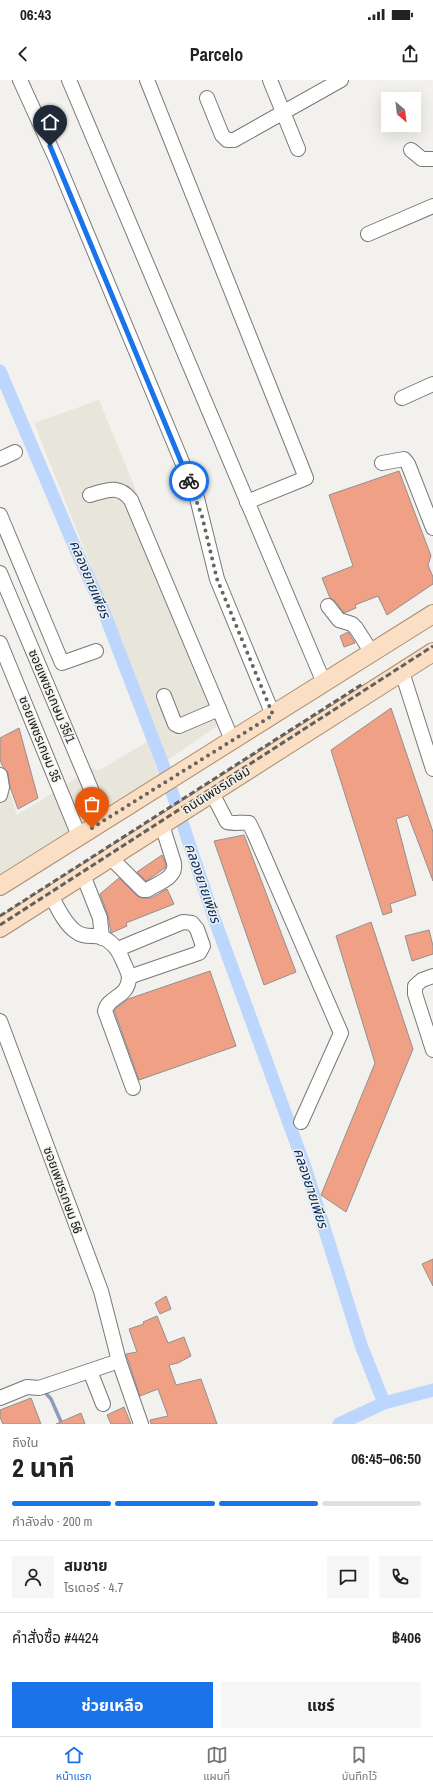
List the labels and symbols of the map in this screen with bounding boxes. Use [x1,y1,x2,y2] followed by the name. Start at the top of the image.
[381,92,421,132] north arrow
[33,105,67,146] pin
[169,461,209,501] courier
[65,537,115,622] water label: คลองยายเพียร
[25,647,79,745] street label: ซอยเพชรเกษม 35/1
[16,694,64,784] street label: ซอยเพชรเกษม 35
[178,762,254,818] street label: ถนนเพชรเกษม
[75,787,109,828] pin
[181,841,225,926] water label: คลองยายเพียร
[39,1144,87,1236] street label: ซอยเพชรเกษม 56
[290,1146,333,1231] water label: คลองยายเพียร

